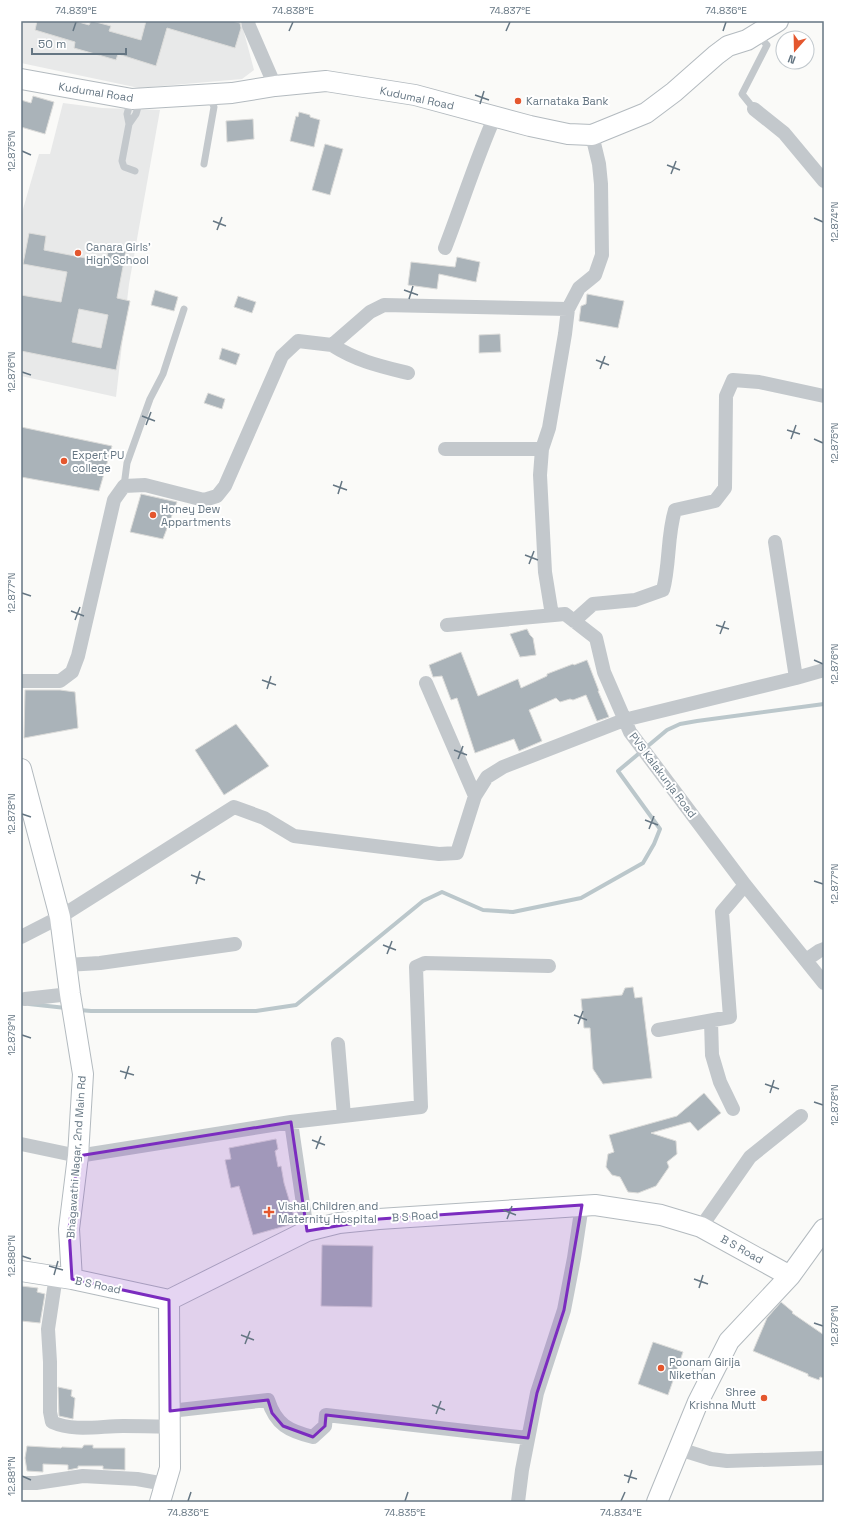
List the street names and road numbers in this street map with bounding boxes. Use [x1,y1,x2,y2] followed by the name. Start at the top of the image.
[58,79,134,105] street label: Kudumal Road
[379,83,455,113] street label: Kudumal Road
[626,730,700,820] street label: PVS Kalakunja Road
[63,1075,89,1239] street label: Bhagavathi Nagar, 2nd Main Rd
[391,1207,439,1225] street label: B S Road
[718,1232,766,1266] street label: B S Road
[74,1273,122,1297] street label: B S Road

